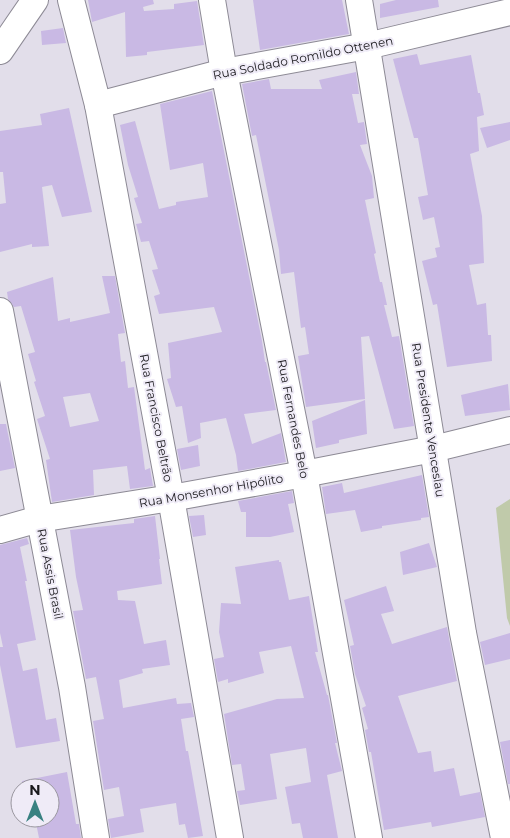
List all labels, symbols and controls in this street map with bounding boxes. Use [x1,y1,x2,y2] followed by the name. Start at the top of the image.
[211,33,394,82] street label: Rua Soldado Romildo Ottenen
[409,342,448,498] street label: Rua Presidente Venceslau
[137,353,176,483] street label: Rua Francisco Beltrão
[275,358,312,480] street label: Rua Fernandes Belo
[138,470,284,511] street label: Rua Monsenhor Hipólito
[34,527,67,621] street label: Rua Assis Brasil
[10,778,60,828] north arrow
[29,781,41,799] text: N

